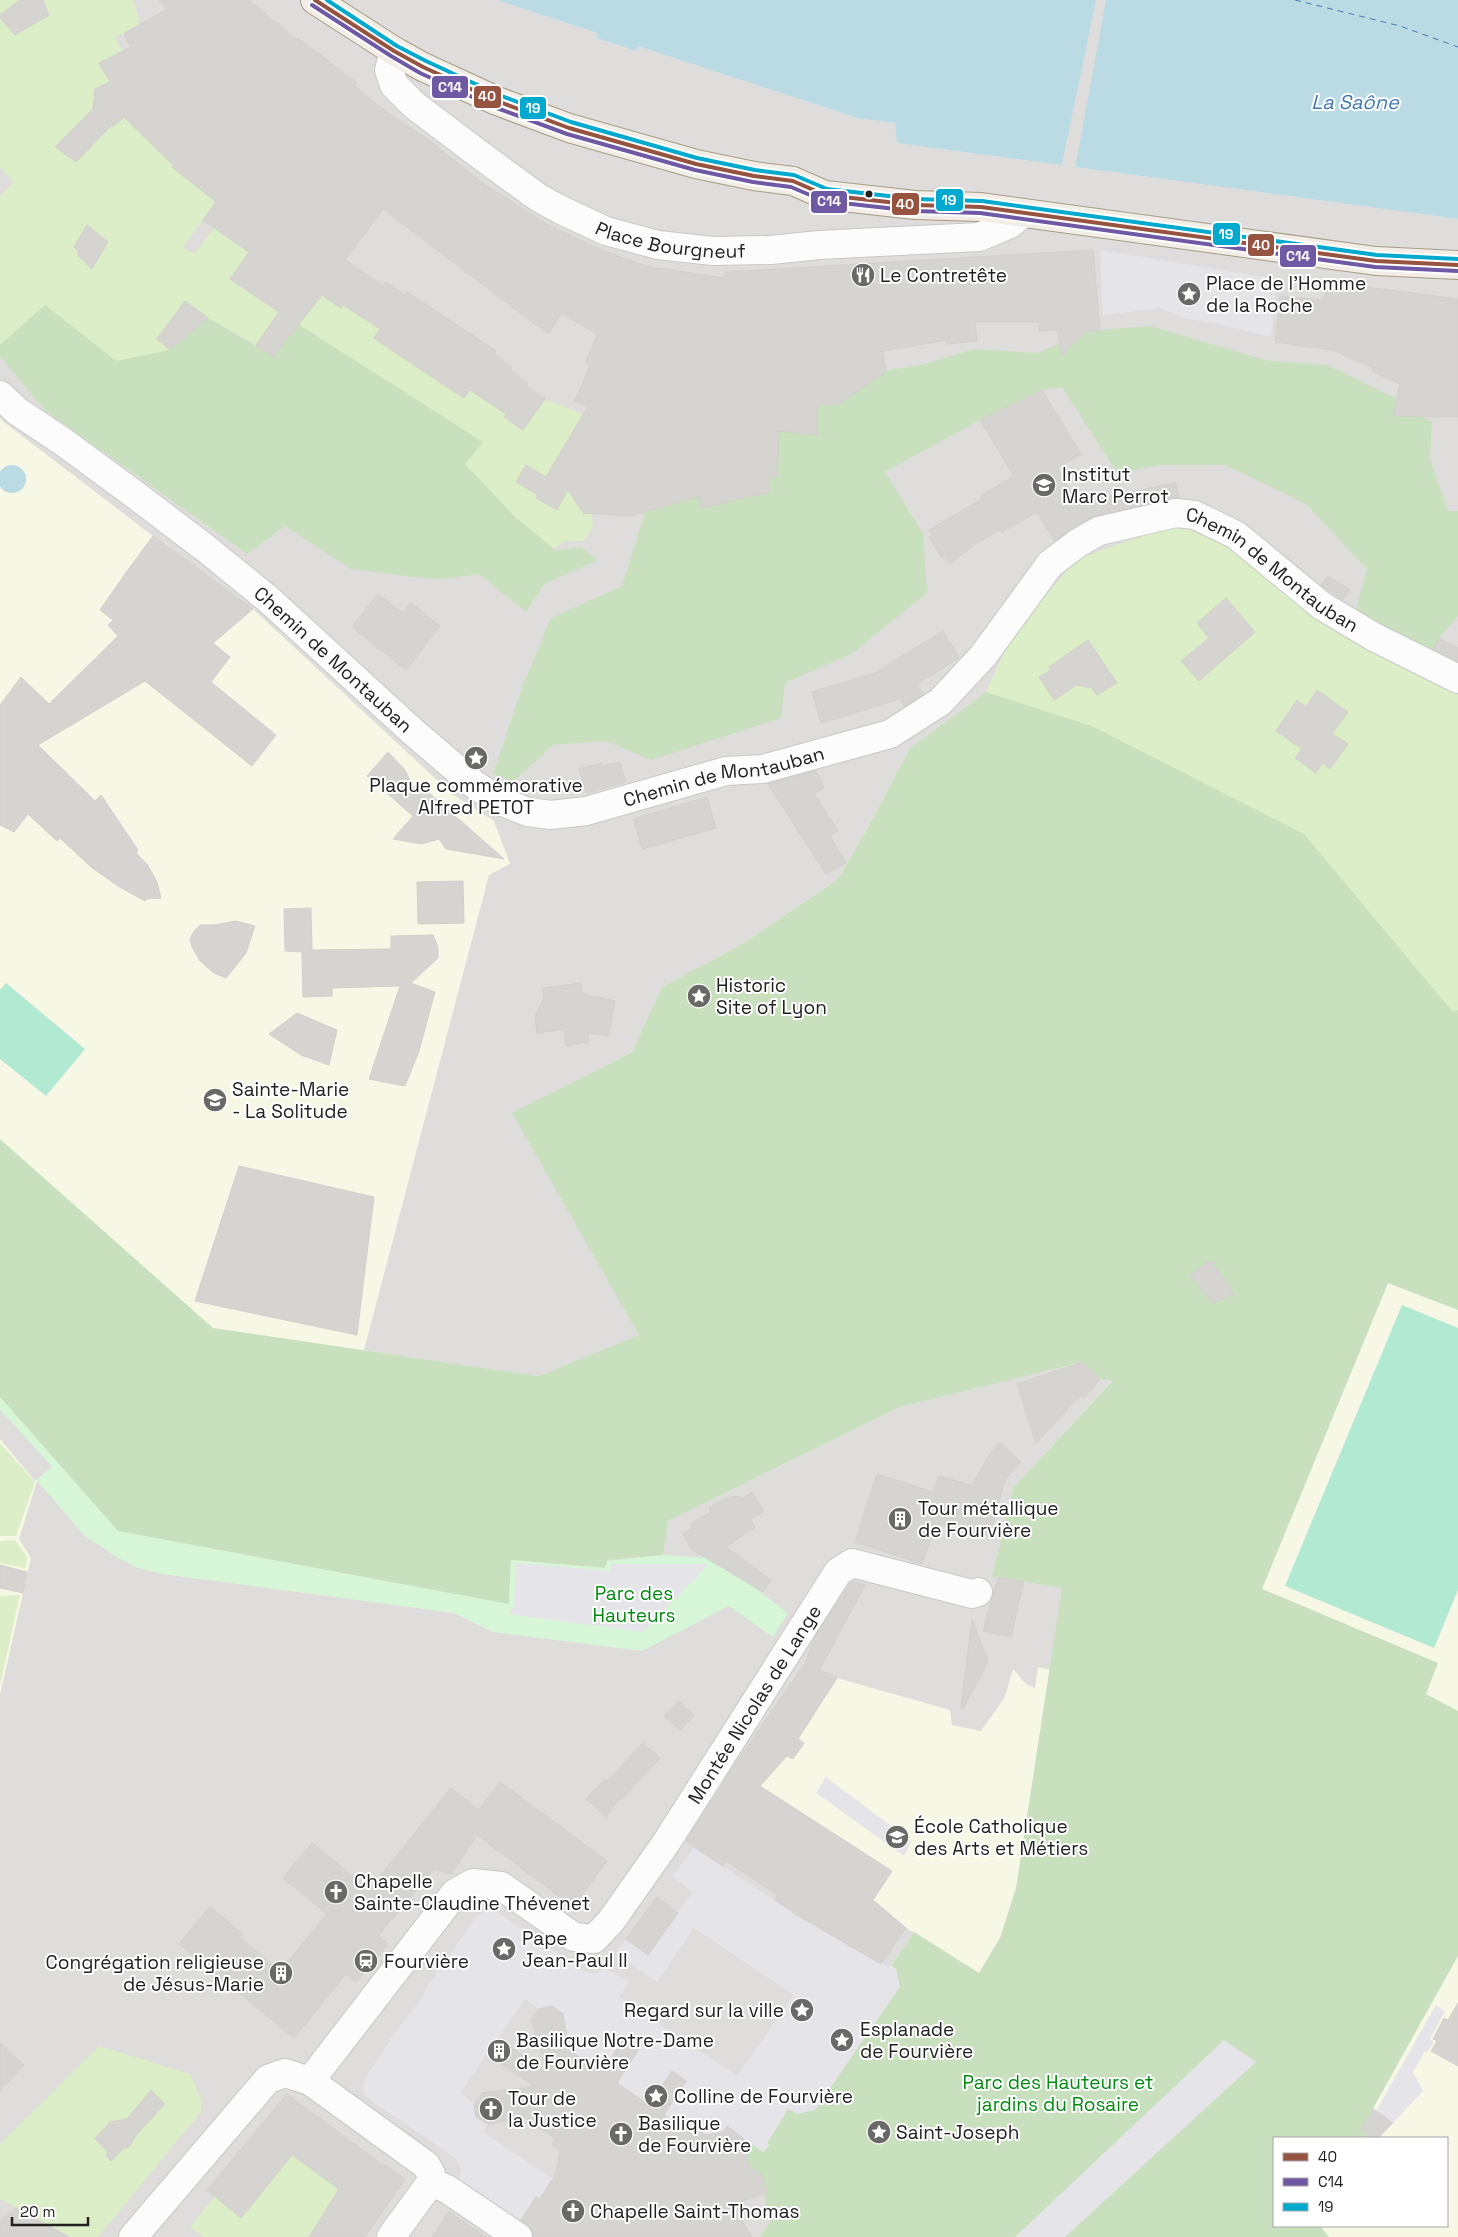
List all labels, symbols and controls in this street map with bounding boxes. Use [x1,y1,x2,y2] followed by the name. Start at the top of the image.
[431,75,469,99] line badge: C14
[438,78,462,96] text: C14
[473,85,502,109] line badge: 40
[478,87,496,105] text: 40
[1311,89,1400,115] water label: La Saône
[519,96,547,120] line badge: 19
[526,99,540,117] text: 19
[935,188,964,212] line badge: 19
[864,189,874,199] unlabelled marker
[810,190,848,214] line badge: C14
[942,191,956,209] text: 19
[817,192,841,210] text: C14
[891,192,920,216] line badge: 40
[896,195,914,213] text: 40
[591,215,746,264] street label: Place Bourgneuf
[1212,222,1241,246] line badge: 19
[1219,225,1233,243] text: 19
[1247,233,1275,257] line badge: 40
[1252,236,1270,254] text: 40
[1279,244,1317,268] line badge: C14
[1286,247,1310,265] text: C14
[850,262,876,288] restaurant icon: Le Contretête
[880,263,1007,288] place label: Le Contretête
[1206,271,1366,318] place label: Place de l'Homme de la Roche
[1176,281,1202,307] place icon: Place de l'Homme de la Roche
[1062,462,1169,509] place label: Institut Marc Perrot
[1031,472,1057,498] school or university icon: Institut Marc Perrot
[1185,502,1363,638] street label: Chemin de Montauban
[249,580,418,738] street label: Chemin de Montauban
[620,740,827,812] street label: Chemin de Montauban
[463,745,489,771] place icon: Plaque commémorative Alfred PETOT
[369,773,583,820] place label: Plaque commémorative Alfred PETOT
[716,973,827,1020] place label: Historic Site of Lyon
[686,983,712,1009] place icon: Historic Site of Lyon
[232,1077,349,1124] place label: Sainte-Marie - La Solitude
[202,1087,228,1113] school or university icon: Sainte-Marie - La Solitude
[918,1496,1059,1543] place label: Tour métallique de Fourvière
[887,1506,913,1532] building icon: Tour métallique de Fourvière
[592,1581,676,1628] park label: Parc des Hauteurs
[682,1600,827,1808] street label: Montée Nicolas de Lange
[914,1814,1088,1861] place label: École Catholique des Arts et Métiers
[884,1824,910,1850] school or university icon: École Catholique des Arts et Métiers
[354,1869,590,1916] place label: Chapelle Sainte-Claudine Thévenet
[323,1879,349,1905] church icon: Chapelle Sainte-Claudine Thévenet
[522,1926,628,1973] place label: Pape Jean-Paul II
[491,1936,517,1962] place icon: Pape Jean-Paul II
[353,1948,379,1974] station icon: Fourvière
[384,1949,469,1974] place label: Fourvière
[46,1950,264,1997] place label: Congrégation religieuse de Jésus-Marie
[268,1960,294,1986] building icon: Congrégation religieuse de Jésus-Marie
[789,1997,815,2023] place icon: Regard sur la ville
[624,1998,784,2023] place label: Regard sur la ville
[860,2017,973,2064] place label: Esplanade de Fourvière
[829,2027,855,2053] place icon: Esplanade de Fourvière
[516,2028,714,2075] place label: Basilique Notre-Dame de Fourvière
[486,2038,512,2064] building icon: Basilique Notre-Dame de Fourvière
[962,2070,1154,2117] park label: Parc des Hauteurs et jardins du Rosaire
[643,2083,669,2109] place icon: Colline de Fourvière
[674,2084,853,2109] place label: Colline de Fourvière
[508,2086,597,2133] place label: Tour de la Justice
[478,2096,504,2122] church icon: Tour de la Justice
[638,2111,751,2158] place label: Basilique de Fourvière
[866,2119,892,2145] place icon: Saint-Joseph
[896,2120,1019,2145] place label: Saint-Joseph
[608,2121,634,2147] church icon: Basilique de Fourvière
[1273,2137,1448,2227] legend
[1318,2147,1337,2166] text: 40
[1318,2172,1343,2191] text: C14
[12,2194,89,2226] scale bar
[1318,2197,1333,2216] text: 19
[560,2198,586,2224] church icon: Chapelle Saint-Thomas
[590,2199,800,2224] place label: Chapelle Saint-Thomas
[20,2202,55,2221] text: 20 m

